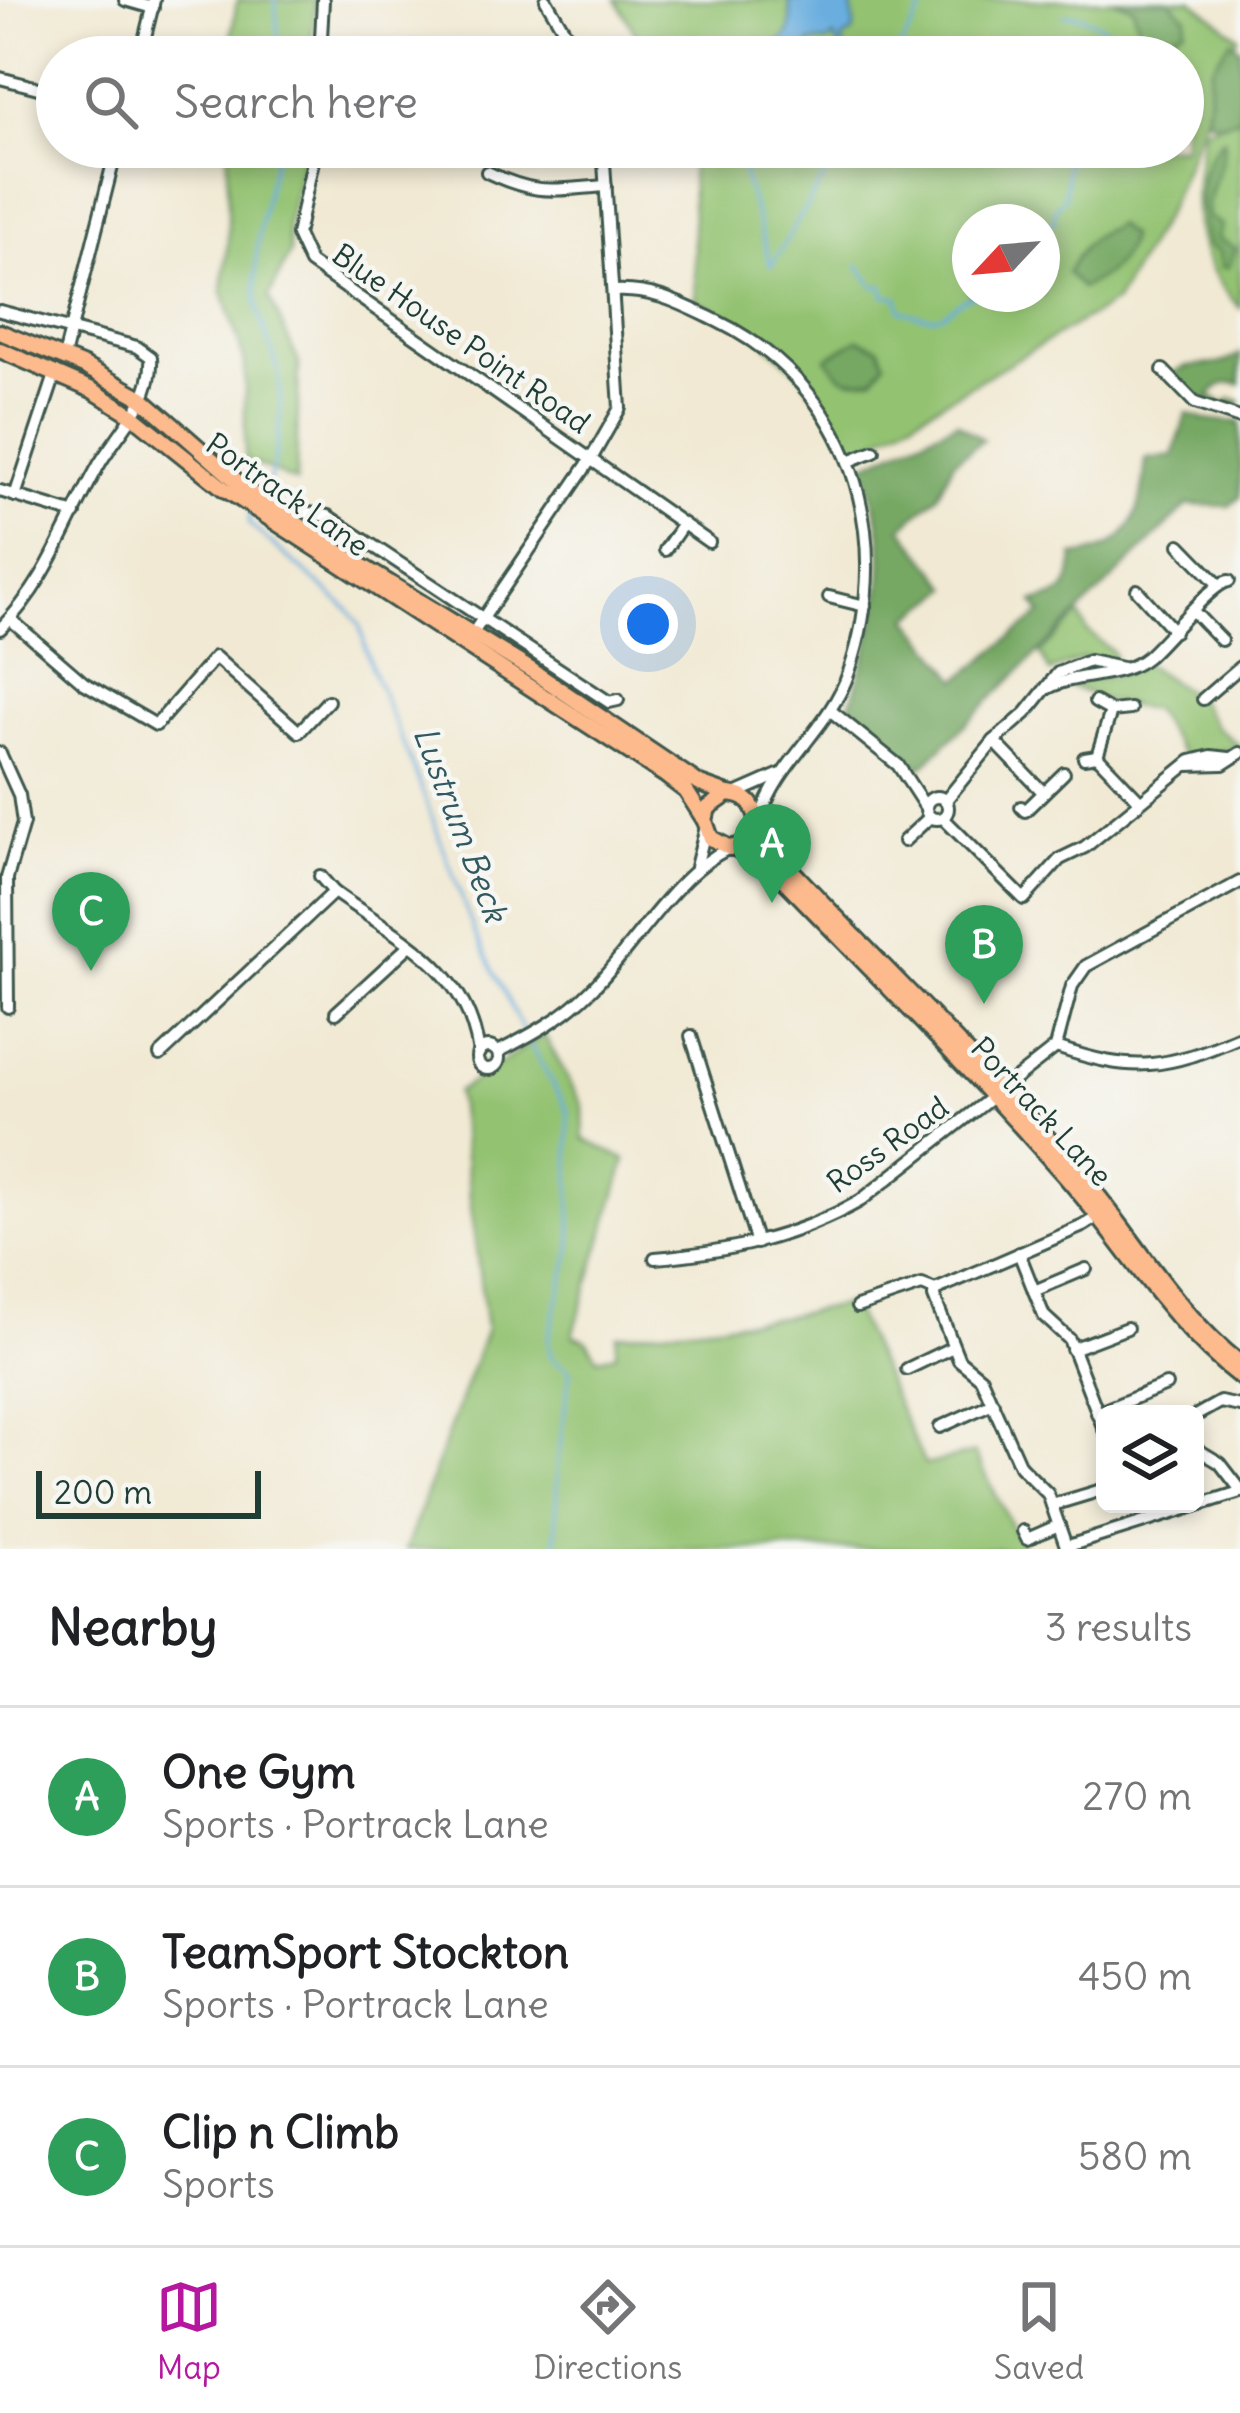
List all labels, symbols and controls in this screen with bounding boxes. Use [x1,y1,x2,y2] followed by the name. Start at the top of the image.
[36,36,1204,168] search box
[78,69,144,135] icon: search
[174,74,418,130] text: Search here
[952,204,1060,312] north arrow
[325,235,598,441] street label: Blue House Point Road
[199,424,376,564] street label: Portrack Lane
[618,594,678,654] your location
[405,721,518,929] water label: Lustrum Beck
[733,804,811,903] pin: A
[52,872,130,971] pin: C
[945,905,1023,1004] pin: B
[963,1029,1120,1194] street label: Portrack Lane
[819,1088,955,1201] street label: Ross Road
[1096,1405,1204,1513] map controls
[1096,1405,1204,1513] button: layers
[36,1465,261,1518] scale bar
[54,1471,152,1513] text: 200 m
[48,1595,217,1659] text: Nearby
[1045,1603,1192,1652] text: 3 results
[162,1744,355,1800] text: One Gym
[74,1772,100,1821] text: A
[1082,1772,1192,1821] text: 270 m
[162,1800,549,1849] text: Sports · Portrack Lane
[162,1924,569,1980] text: TeamSport Stockton
[74,1952,100,2001] text: B
[1078,1952,1192,2001] text: 450 m
[162,1980,549,2029] text: Sports · Portrack Lane
[162,2104,399,2160] text: Clip n Climb
[74,2132,100,2181] text: C
[1078,2132,1192,2181] text: 580 m
[162,2160,275,2209] text: Sports
[156,2274,222,2388] tab: Map
[533,2274,682,2388] tab: Directions
[994,2274,1084,2388] tab: Saved

